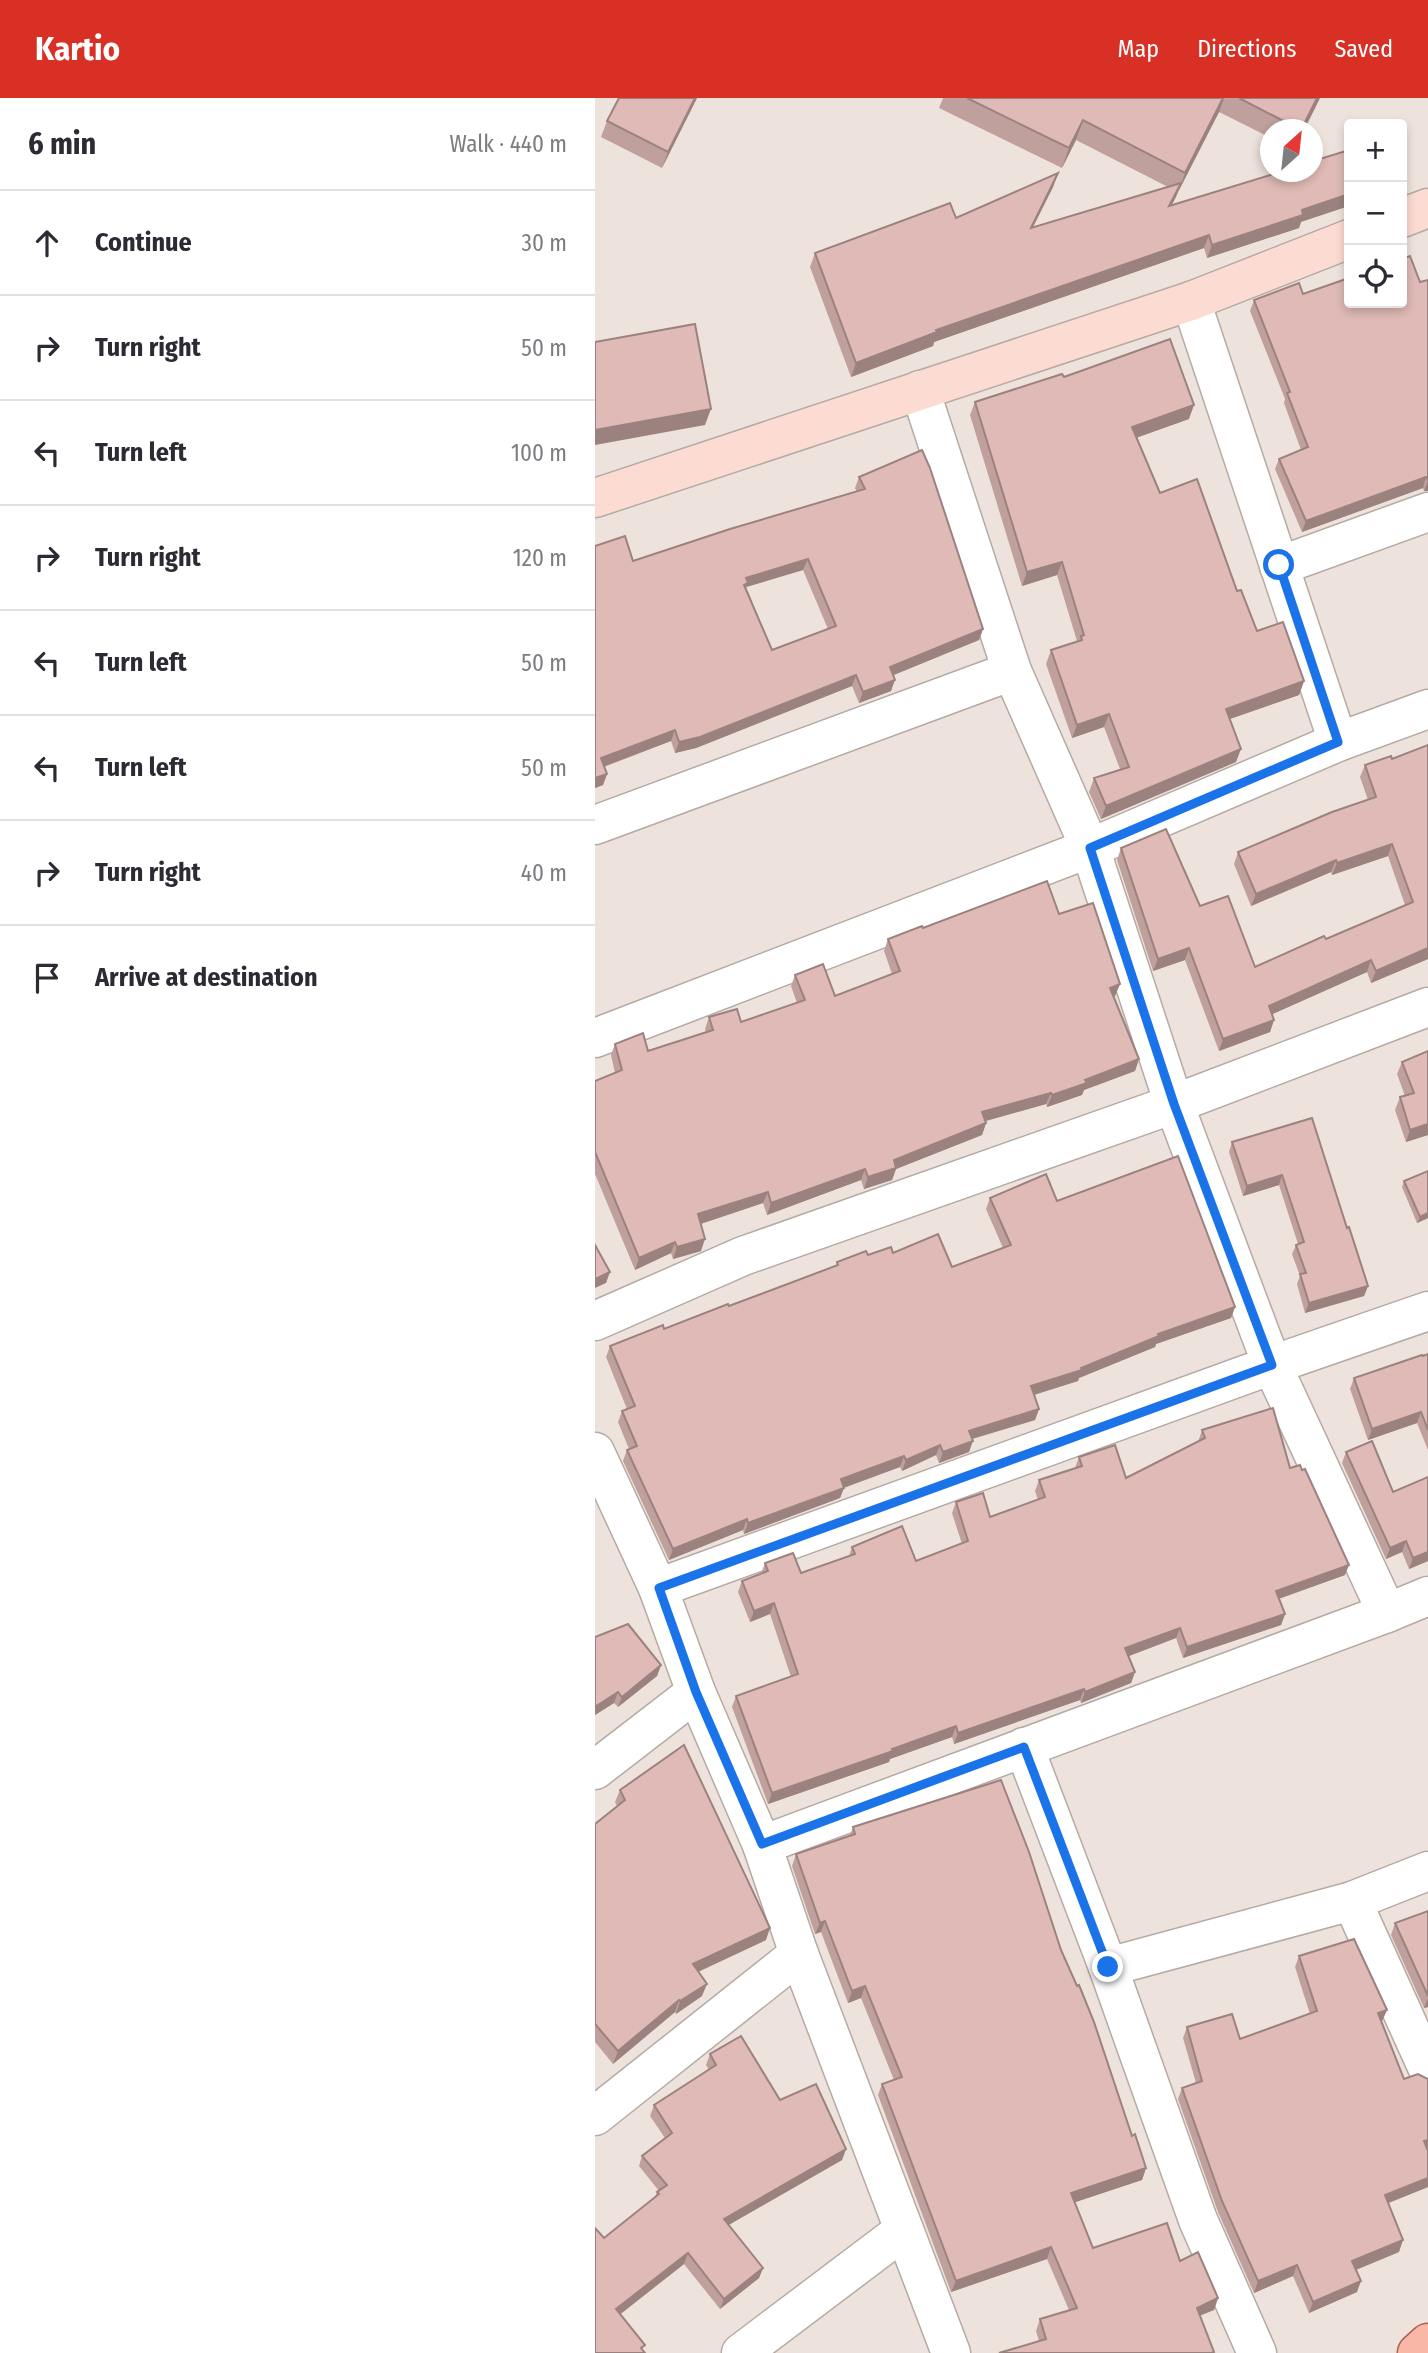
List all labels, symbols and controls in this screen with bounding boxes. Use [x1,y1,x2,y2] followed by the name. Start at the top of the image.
[35,29,120,69] text: Kartio
[1118,35,1159,63] text: Map
[1197,35,1296,63] text: Directions
[1334,35,1393,63] text: Saved
[1260,119,1323,182] north arrow
[1344,119,1407,308] map controls
[1344,119,1407,182] button: +
[28,126,96,162] text: 6 min
[450,130,567,158] text: Walk · 440 m
[1344,182,1407,245] button: −
[28,224,66,262] icon: ahead
[95,227,192,258] text: Continue
[522,229,567,257] text: 30 m
[1344,245,1407,308] button: locate
[28,329,66,367] icon: right
[95,332,201,363] text: Turn right
[521,334,567,362] text: 50 m
[28,434,66,472] icon: left
[95,437,187,468] text: Turn left
[511,439,567,467] text: 100 m
[28,539,66,577] icon: right
[95,542,201,573] text: Turn right
[513,544,567,572] text: 120 m
[1263,549,1294,580] route start
[28,644,66,682] icon: left
[95,647,187,678] text: Turn left
[521,649,567,677] text: 50 m
[28,749,66,787] icon: left
[95,752,187,783] text: Turn left
[521,754,567,782] text: 50 m
[28,854,66,892] icon: right
[95,857,201,888] text: Turn right
[521,859,567,887] text: 40 m
[28,959,66,997] icon: arrive
[95,962,318,993] text: Arrive at destination
[1092,1951,1123,1982] route end

